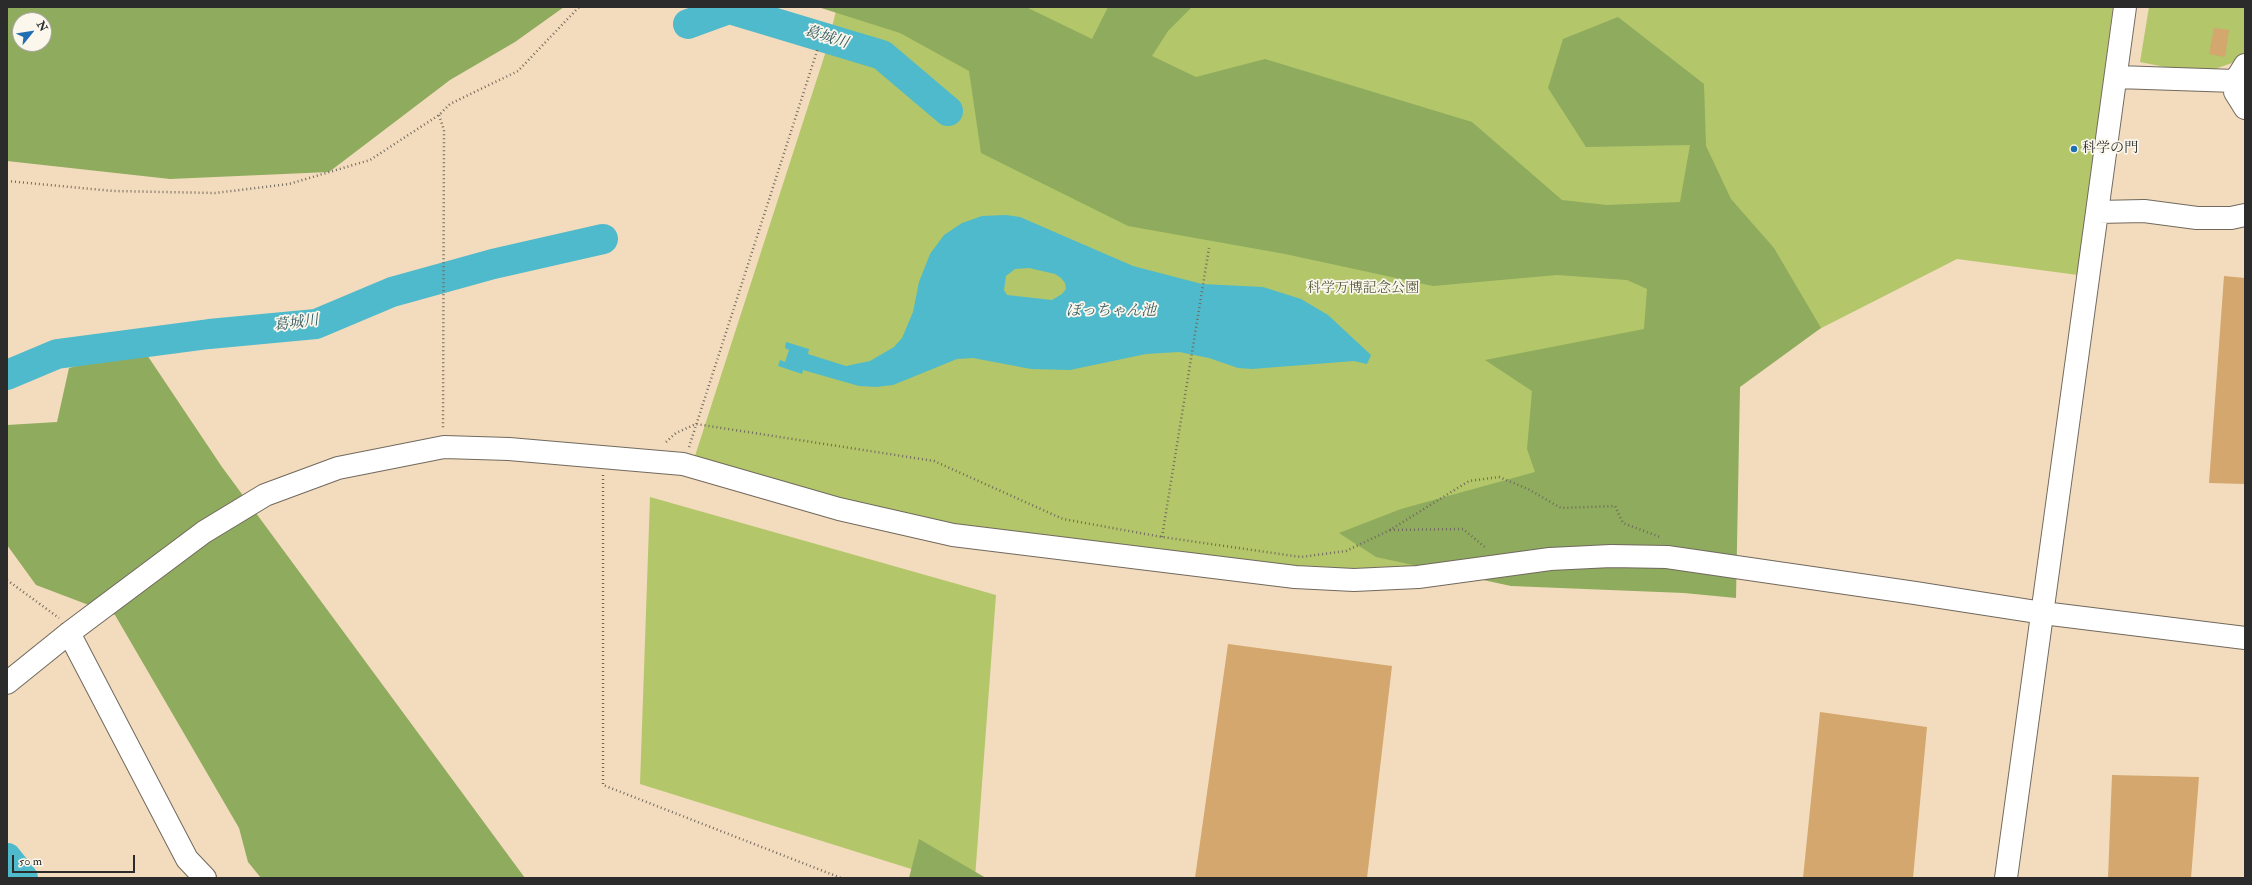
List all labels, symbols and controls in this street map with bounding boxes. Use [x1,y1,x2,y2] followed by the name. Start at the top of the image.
[12,12,52,52] north arrow
[34,19,50,34] text: N
[802,23,850,53] water label: 葛城川
[2082,141,2138,157] place label: 科学の門
[2069,144,2079,154] marker: 科学の門
[1307,281,1419,297] park label: 科学万博記念公園
[1066,303,1156,321] water label: ぽっちゃん池
[272,312,320,336] water label: 葛城川
[14,847,137,873] scale bar
[19,854,42,869] text: 50 m

